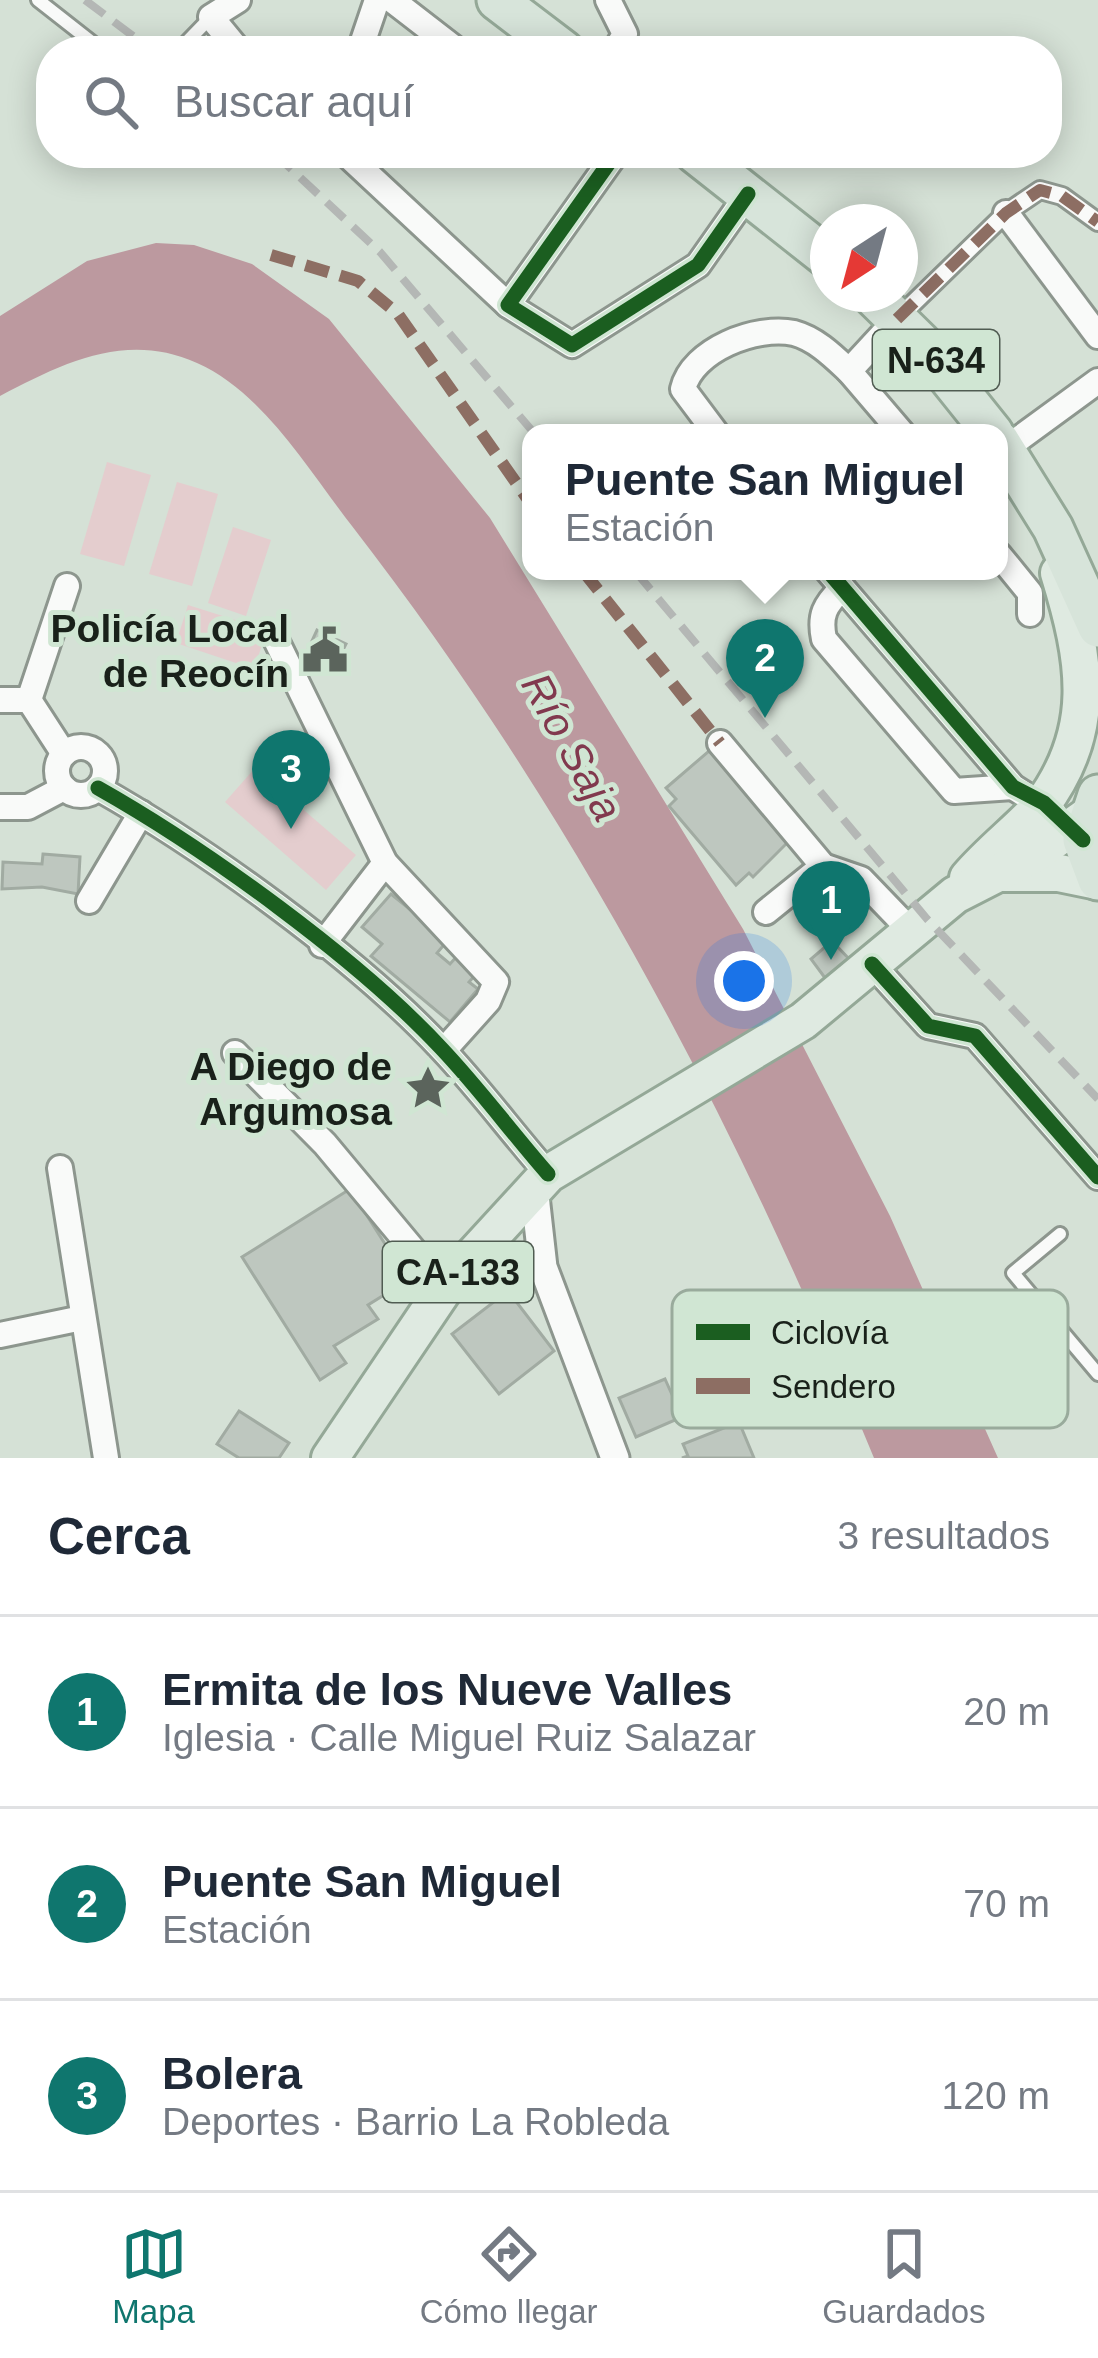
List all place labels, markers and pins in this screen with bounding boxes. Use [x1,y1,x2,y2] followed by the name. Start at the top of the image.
[51,607,289,695] place label: Policía Local de Reocín
[726,619,804,718] pin: 2
[300,625,350,675] public building icon: Policía Local de Reocín
[252,730,330,829] pin: 3
[792,861,870,960] pin: 1
[190,1045,392,1133] place label: A Diego de Argumosa
[403,1063,453,1113] place icon: A Diego de Argumosa

